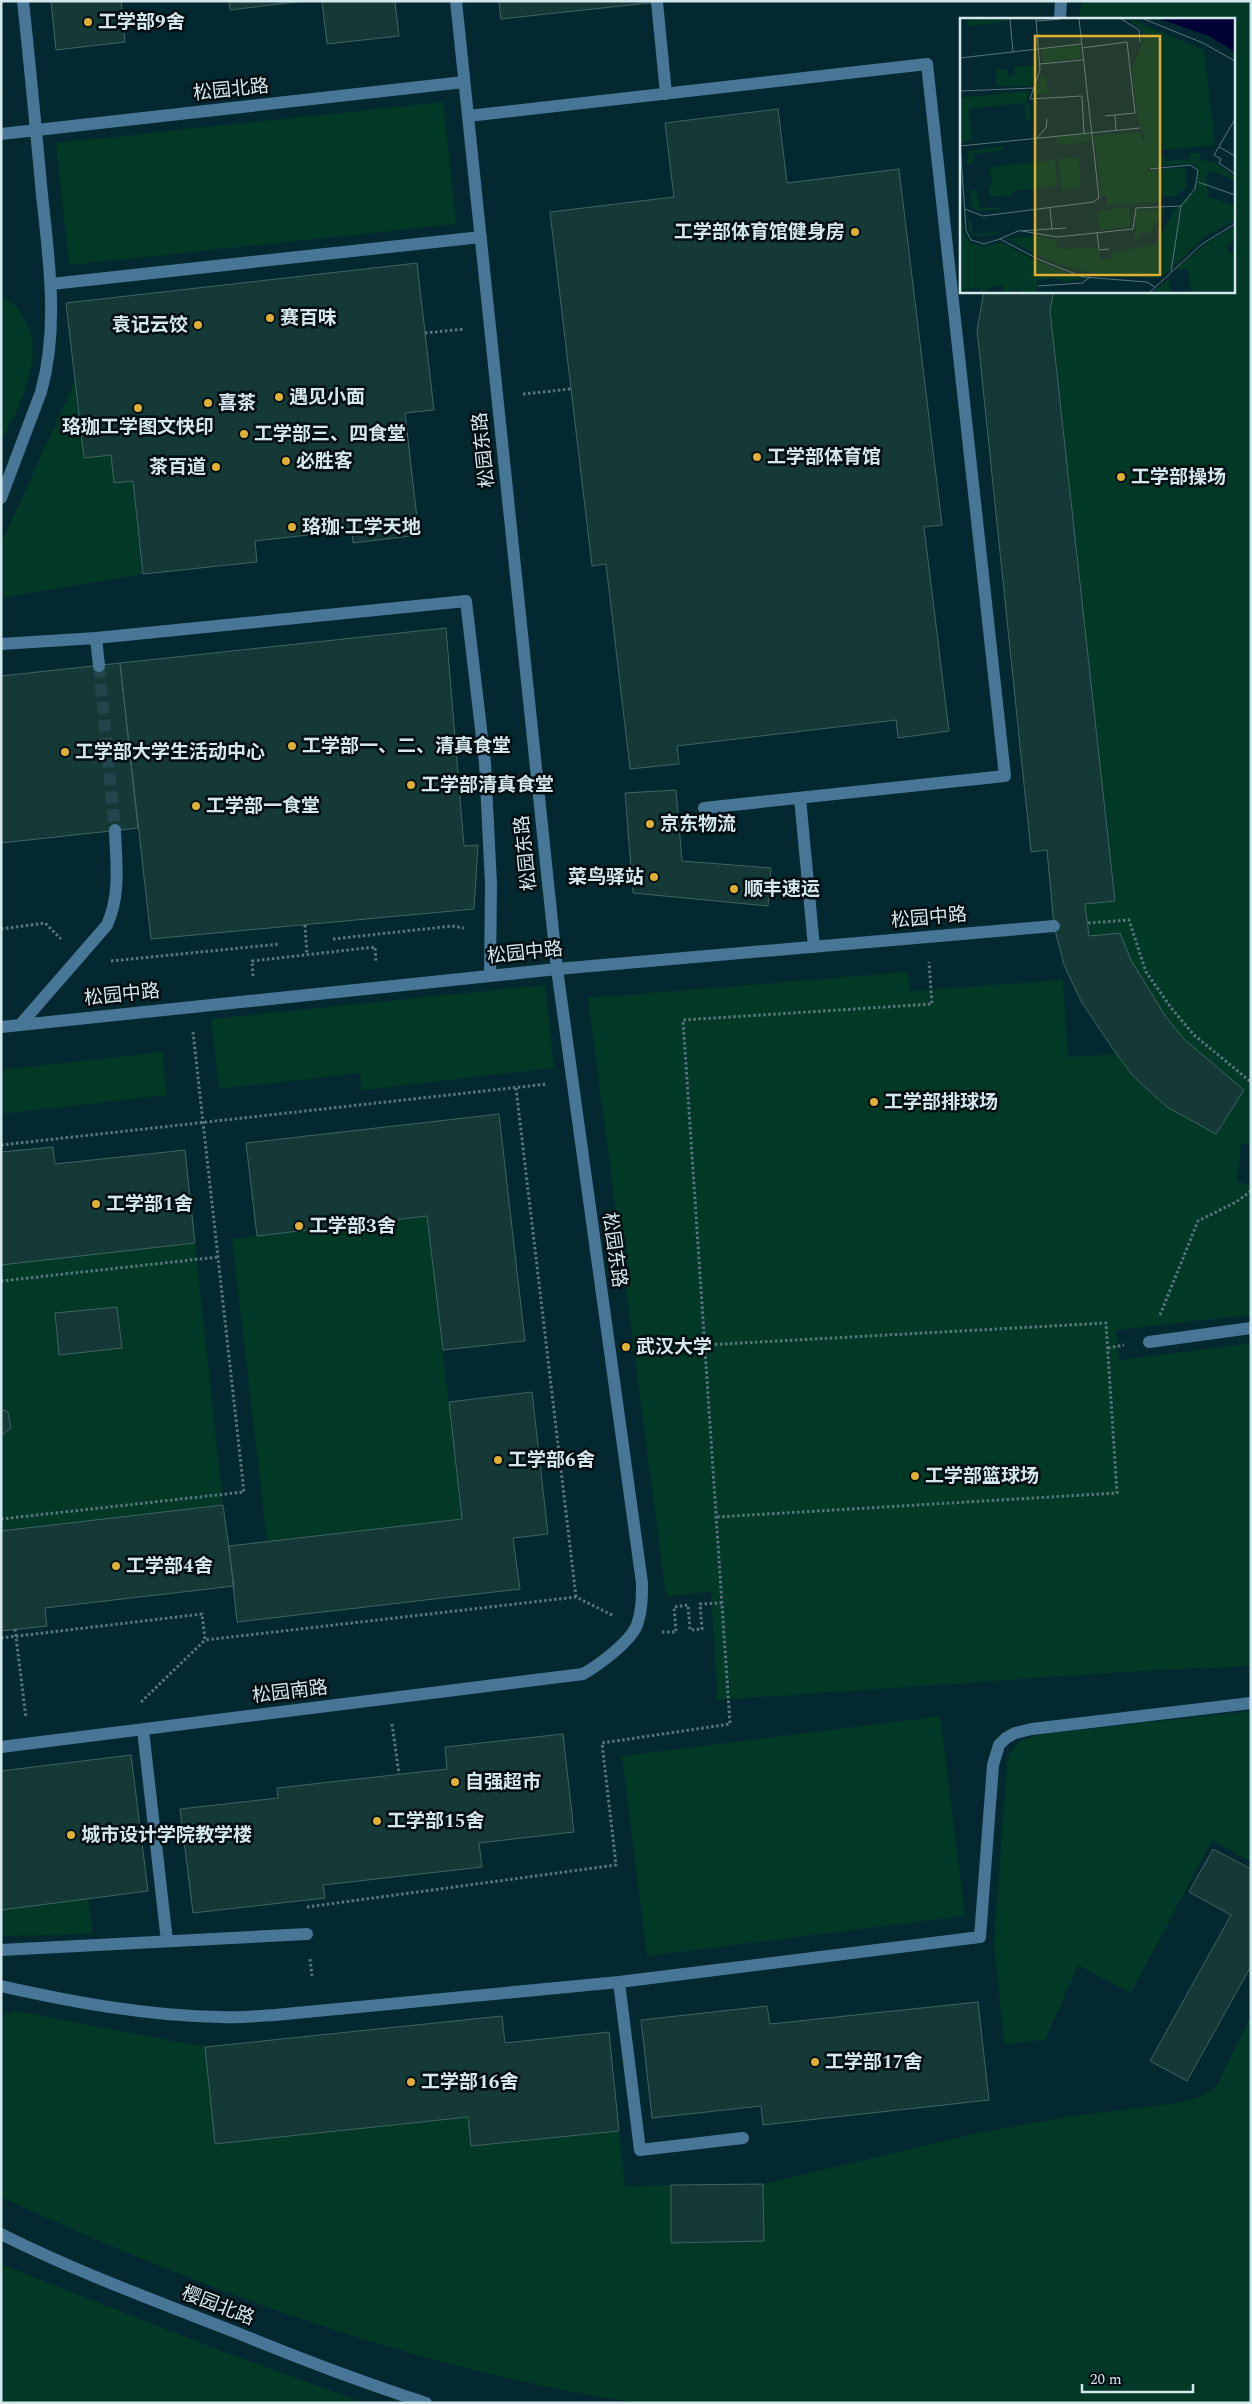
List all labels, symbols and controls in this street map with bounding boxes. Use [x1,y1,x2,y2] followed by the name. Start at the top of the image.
[98,8,185,37] place label: 工学部9舍
[82,16,94,28] marker: 工学部9舍
[960,18,1234,292] inset map
[192,72,270,108] street label: 松园北路
[674,218,845,247] place label: 工学部体育馆健身房
[849,226,861,238] marker: 工学部体育馆健身房
[280,304,337,333] place label: 赛百味
[112,311,188,340] place label: 袁记云饺
[264,312,276,324] marker: 赛百味
[192,319,204,331] marker: 袁记云饺
[289,383,365,412] place label: 遇见小面
[218,389,256,418] place label: 喜茶
[273,391,285,403] marker: 遇见小面
[202,397,214,409] marker: 喜茶
[132,402,144,414] marker: 珞珈工学图文快印
[466,411,502,489] street label: 松园东路
[62,413,214,442] place label: 珞珈工学图文快印
[254,420,406,449] place label: 工学部三、四食堂
[238,428,250,440] marker: 工学部三、四食堂
[767,443,881,472] place label: 工学部体育馆
[296,447,353,476] place label: 必胜客
[751,451,763,463] marker: 工学部体育馆
[149,453,206,482] place label: 茶百道
[280,455,292,467] marker: 必胜客
[210,461,222,473] marker: 茶百道
[1131,463,1226,492] place label: 工学部操场
[1115,471,1127,483] marker: 工学部操场
[302,513,421,542] place label: 珞珈·工学天地
[286,521,298,533] marker: 珞珈·工学天地
[302,732,511,761] place label: 工学部一、二、清真食堂
[75,738,265,767] place label: 工学部大学生活动中心
[286,740,298,752] marker: 工学部一、二、清真食堂
[59,746,71,758] marker: 工学部大学生活动中心
[421,771,554,800] place label: 工学部清真食堂
[405,779,417,791] marker: 工学部清真食堂
[206,792,320,821] place label: 工学部一食堂
[190,800,202,812] marker: 工学部一食堂
[660,810,736,839] place label: 京东物流
[508,814,544,892] street label: 松园东路
[644,818,656,830] marker: 京东物流
[568,863,644,892] place label: 菜鸟驿站
[648,871,660,883] marker: 菜鸟驿站
[744,875,820,904] place label: 顺丰速运
[728,883,740,895] marker: 顺丰速运
[890,900,968,936] street label: 松园中路
[486,935,564,971] street label: 松园中路
[83,977,161,1013] street label: 松园中路
[884,1088,998,1117] place label: 工学部排球场
[868,1096,880,1108] marker: 工学部排球场
[106,1190,193,1219] place label: 工学部1舍
[90,1198,102,1210] marker: 工学部1舍
[594,1210,634,1290] street label: 松园东路
[309,1212,396,1241] place label: 工学部3舍
[293,1220,305,1232] marker: 工学部3舍
[636,1333,712,1362] place label: 武汉大学
[620,1341,632,1353] marker: 武汉大学
[508,1446,595,1475] place label: 工学部6舍
[492,1454,504,1466] marker: 工学部6舍
[925,1462,1039,1491] place label: 工学部篮球场
[909,1470,921,1482] marker: 工学部篮球场
[126,1552,213,1581] place label: 工学部4舍
[110,1560,122,1572] marker: 工学部4舍
[251,1673,329,1711] street label: 松园南路
[465,1768,541,1797] place label: 自强超市
[449,1776,461,1788] marker: 自强超市
[387,1807,484,1836] place label: 工学部15舍
[371,1815,383,1827] marker: 工学部15舍
[81,1821,252,1850] place label: 城市设计学院教学楼
[65,1829,77,1841] marker: 城市设计学院教学楼
[825,2048,922,2077] place label: 工学部17舍
[809,2056,821,2068] marker: 工学部17舍
[421,2068,518,2097] place label: 工学部16舍
[405,2076,417,2088] marker: 工学部16舍
[177,2279,259,2333] street label: 樱园北路
[1082,2362,1193,2394] scale bar
[1090,2368,1122,2391] text: 20 m

